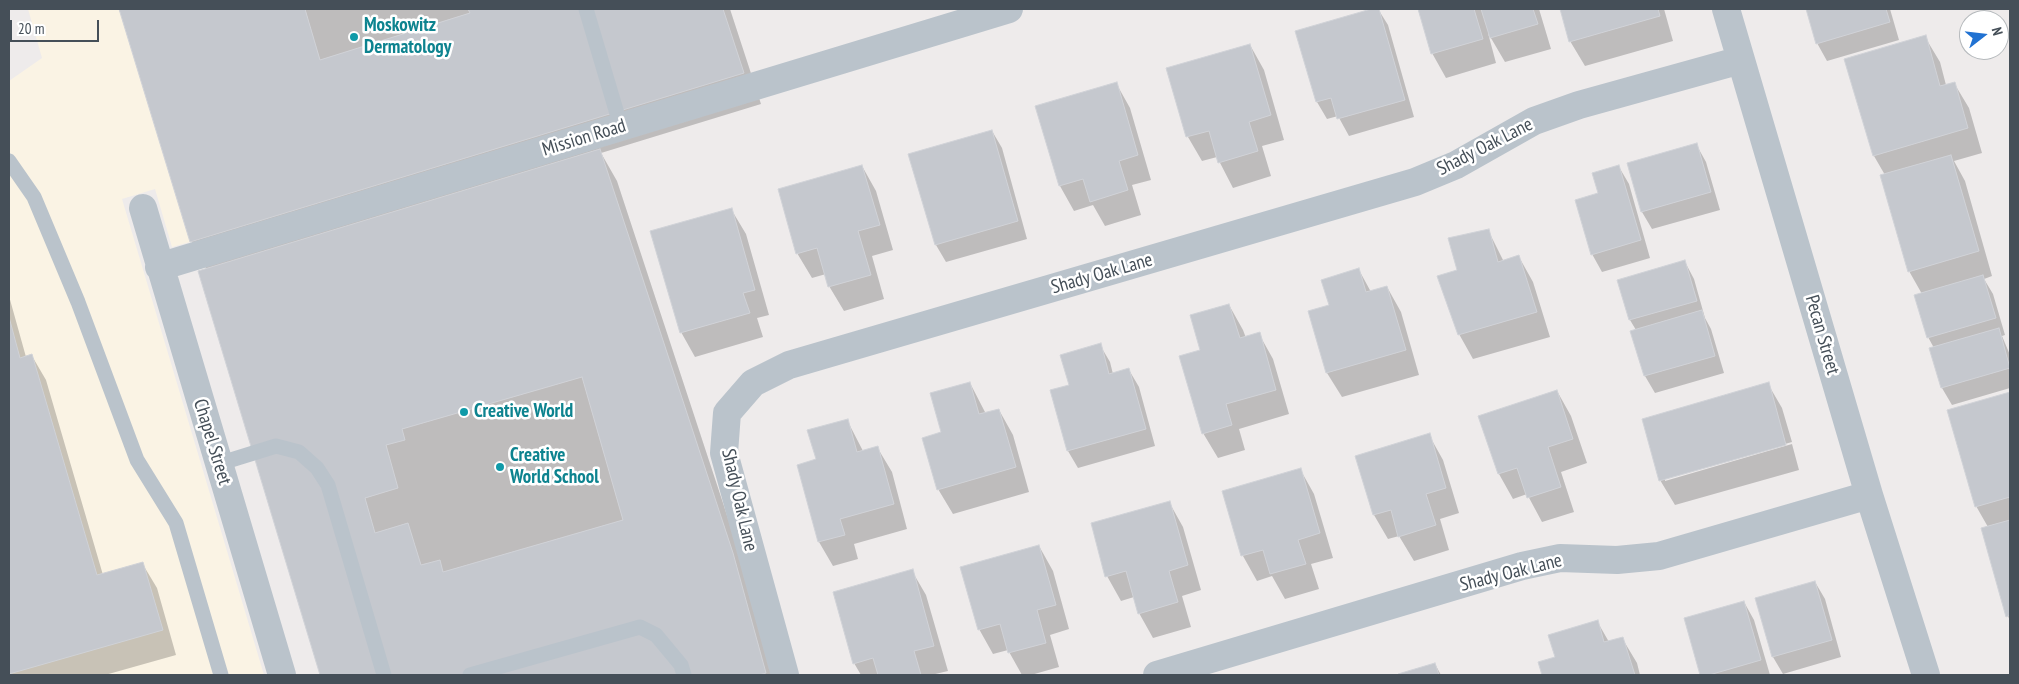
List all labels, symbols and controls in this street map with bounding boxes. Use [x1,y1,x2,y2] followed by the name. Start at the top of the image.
[12,10,101,42] scale bar
[1959,10,2009,60] north arrow
[364,15,451,59] place label: Moskowitz Dermatology
[18,19,44,38] text: 20 m
[1988,25,2007,37] text: N
[348,31,360,43] marker: Moskowitz Dermatology
[1433,113,1537,181] street label: Shady Oak Lane
[539,114,629,162] street label: Mission Road
[1049,249,1155,299] street label: Shady Oak Lane
[1800,293,1844,377] street label: Pecan Street
[188,396,236,488] street label: Chapel Street
[474,401,573,423] place label: Creative World
[458,406,470,418] marker: Creative World
[510,445,599,489] place label: Creative World School
[716,447,762,553] street label: Shady Oak Lane
[494,461,506,473] marker: Creative World School
[1458,549,1564,597] street label: Shady Oak Lane

